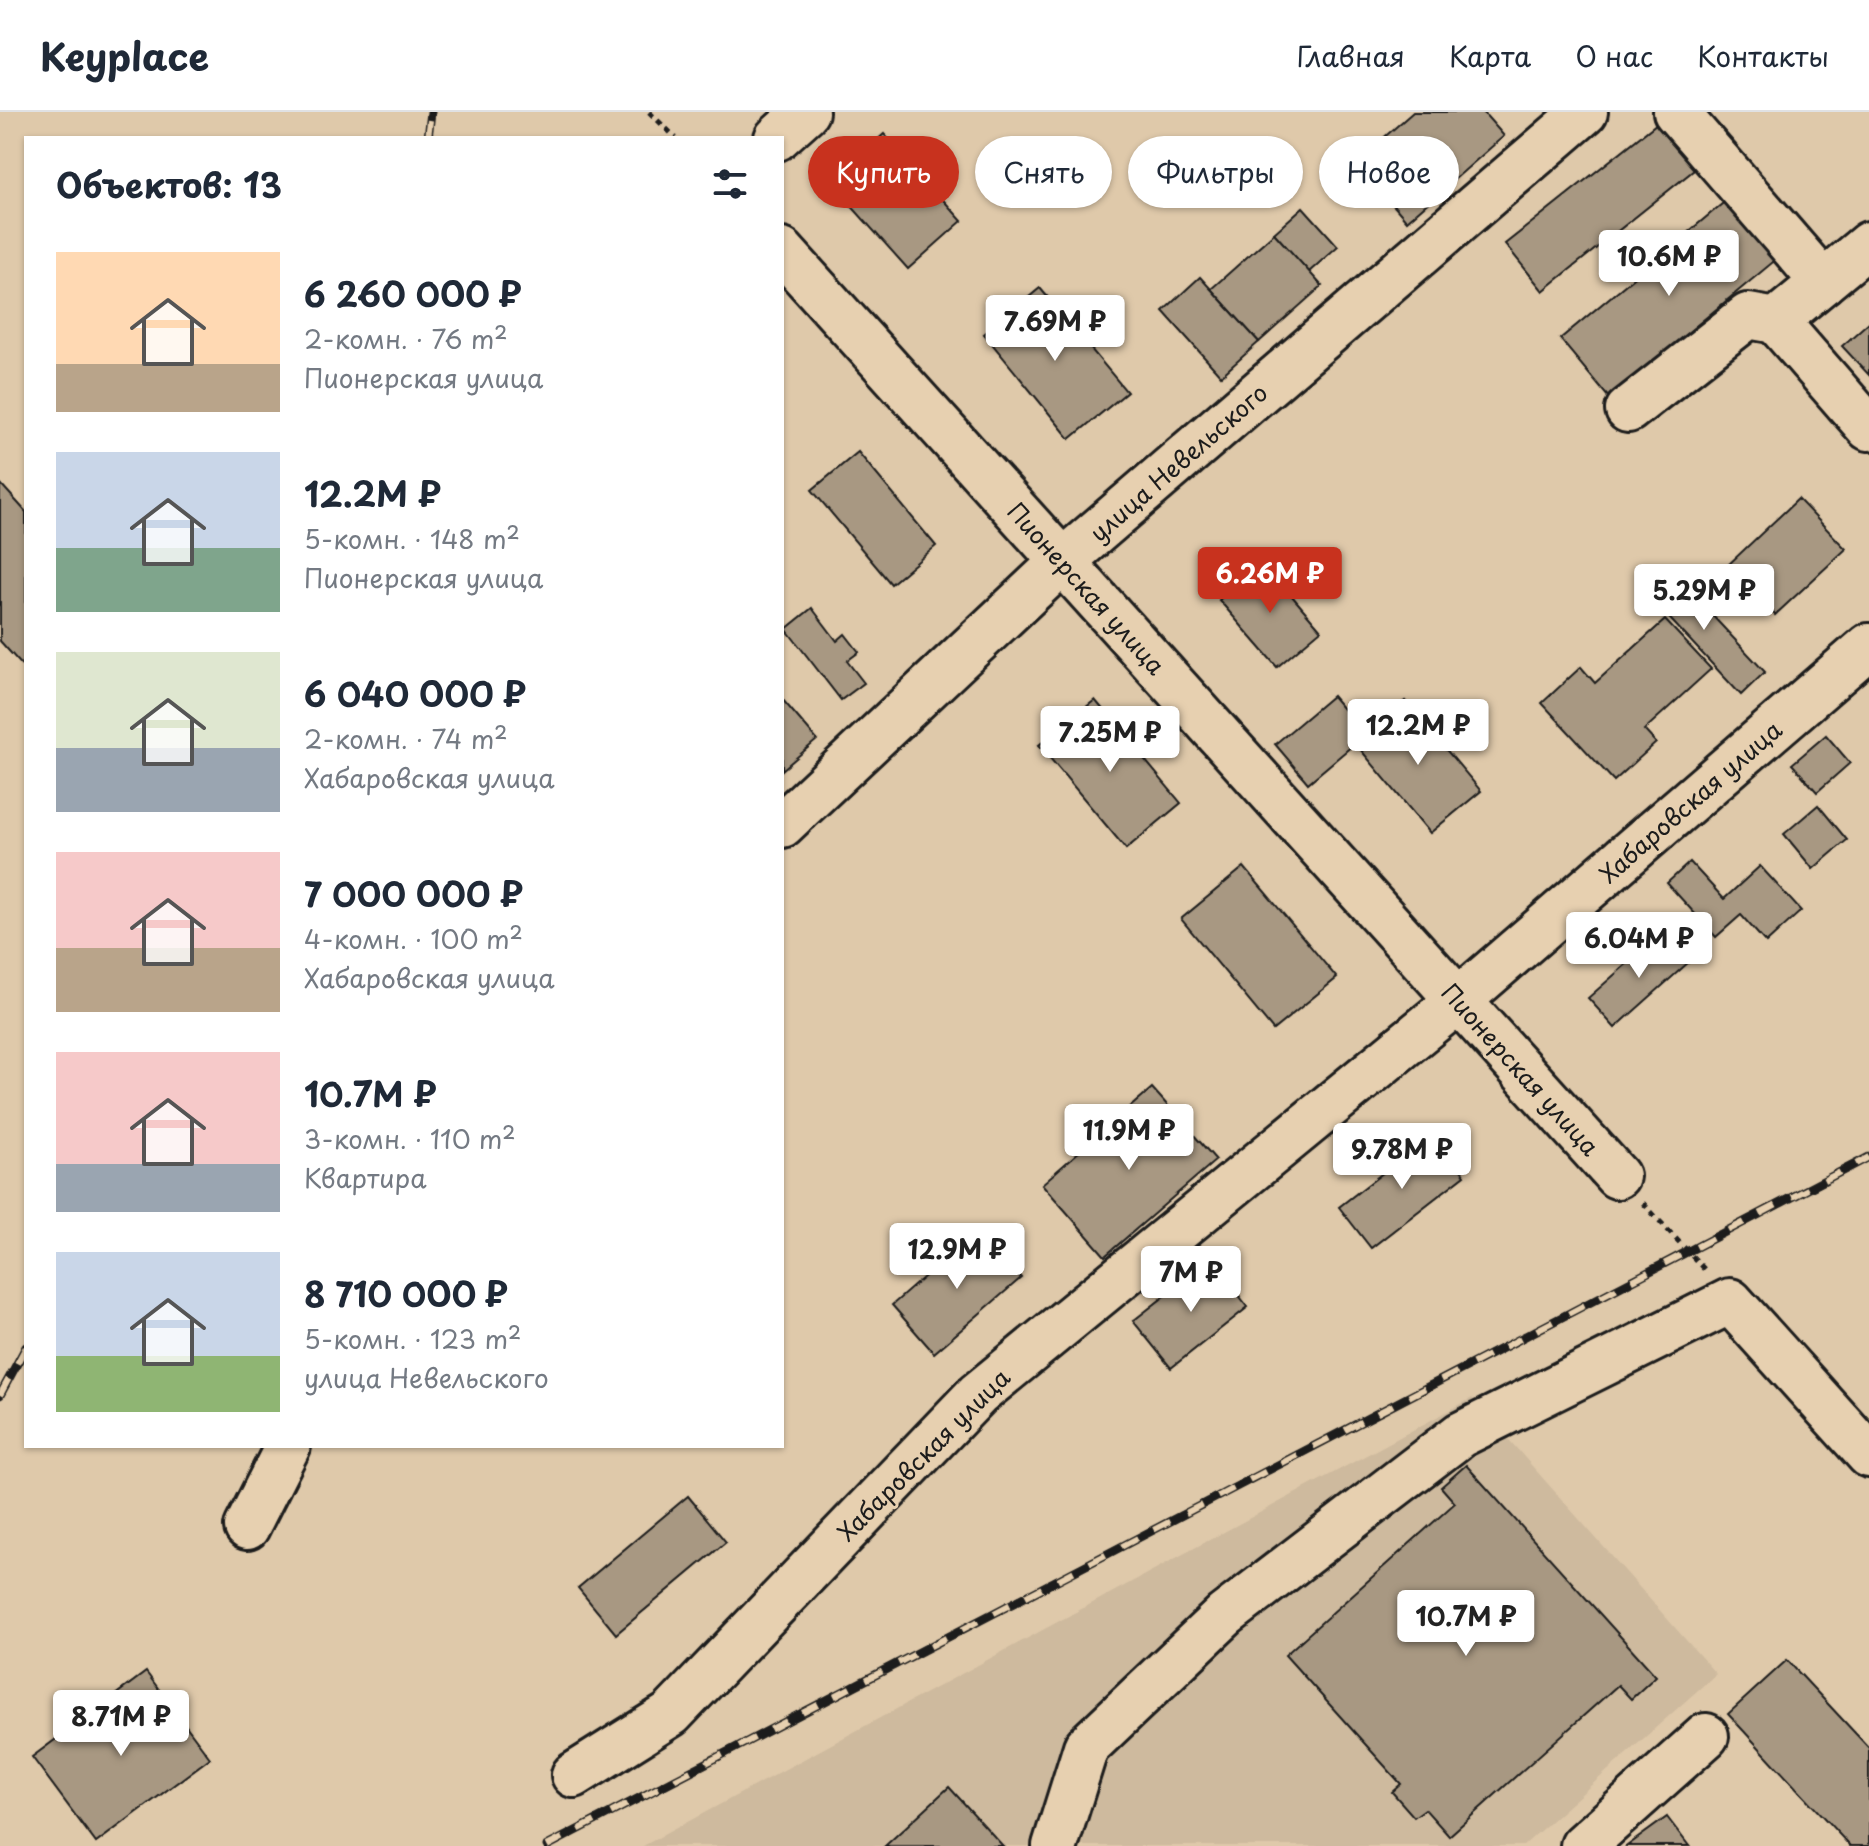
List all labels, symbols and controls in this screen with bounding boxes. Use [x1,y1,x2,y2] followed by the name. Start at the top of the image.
[40,27,209,84] text: Keyplace
[1297,34,1405,77] text: Главная
[1449,34,1531,77] text: Карта
[1575,34,1653,77] text: О нас
[1697,34,1829,77] text: Контакты
[808,136,959,208] chip: Купить
[975,136,1112,208] chip: Снять
[1128,136,1303,208] chip: Фильтры
[1319,136,1459,208] chip: Новое
[56,158,282,210] text: Объектов: 13
[708,162,752,206] icon: filters
[1595,230,1743,298] pin: 10.6M ₽
[1617,236,1721,275] text: 10.6M ₽
[304,267,522,319] text: 6 260 000 ₽
[120,284,216,380] icon: home
[981,295,1129,363] pin: 7.69M ₽
[1004,301,1106,340] text: 7.69M ₽
[304,319,508,358] text: 2-комн. · 76 m²
[304,358,543,397] text: Пионерская улица
[1081,374,1275,550] street label: улица Невельского
[304,467,441,519] text: 12.2M ₽
[120,484,216,580] icon: home
[1000,494,1174,682] street label: Пионерская улица
[304,519,520,558] text: 5-комн. · 148 m²
[1196,547,1344,615] pin: 6.26M ₽
[1216,553,1324,592] text: 6.26M ₽
[304,558,543,597] text: Пионерская улица
[1630,564,1778,632] pin: 5.29M ₽
[1652,570,1756,609] text: 5.29M ₽
[304,667,526,719] text: 6 040 000 ₽
[120,684,216,780] icon: home
[1344,699,1492,767] pin: 12.2M ₽
[1366,705,1470,744] text: 12.2M ₽
[1036,706,1184,774] pin: 7.25M ₽
[1059,712,1161,751] text: 7.25M ₽
[1591,712,1789,890] street label: Хабаровская улица
[304,719,508,758] text: 2-комн. · 74 m²
[304,758,555,797] text: Хабаровская улица
[304,867,523,919] text: 7 000 000 ₽
[120,884,216,980] icon: home
[1565,912,1713,980] pin: 6.04M ₽
[1584,918,1694,957] text: 6.04M ₽
[304,919,523,958] text: 4-комн. · 100 m²
[304,958,555,997] text: Хабаровская улица
[1434,975,1608,1163] street label: Пионерская улица
[304,1067,437,1119] text: 10.7M ₽
[120,1084,216,1180] icon: home
[1055,1104,1203,1172] pin: 11.9M ₽
[1082,1110,1176,1149] text: 11.9M ₽
[304,1119,516,1158] text: 3-комн. · 110 m²
[1328,1123,1476,1191] pin: 9.78M ₽
[1351,1129,1453,1168] text: 9.78M ₽
[304,1158,427,1197] text: Квартира
[883,1223,1031,1291] pin: 12.9M ₽
[908,1229,1006,1268] text: 12.9M ₽
[1144,1246,1238,1314] pin: 7M ₽
[1159,1252,1223,1291] text: 7M ₽
[304,1267,508,1319] text: 8 710 000 ₽
[120,1284,216,1380] icon: home
[304,1319,521,1358] text: 5-комн. · 123 m²
[304,1358,549,1397] text: улица Невельского
[828,1359,1018,1549] street label: Хабаровская улица
[1392,1590,1540,1658] pin: 10.7M ₽
[1415,1596,1517,1635] text: 10.7M ₽
[47,1690,195,1758] pin: 8.71M ₽
[71,1696,171,1735] text: 8.71M ₽

